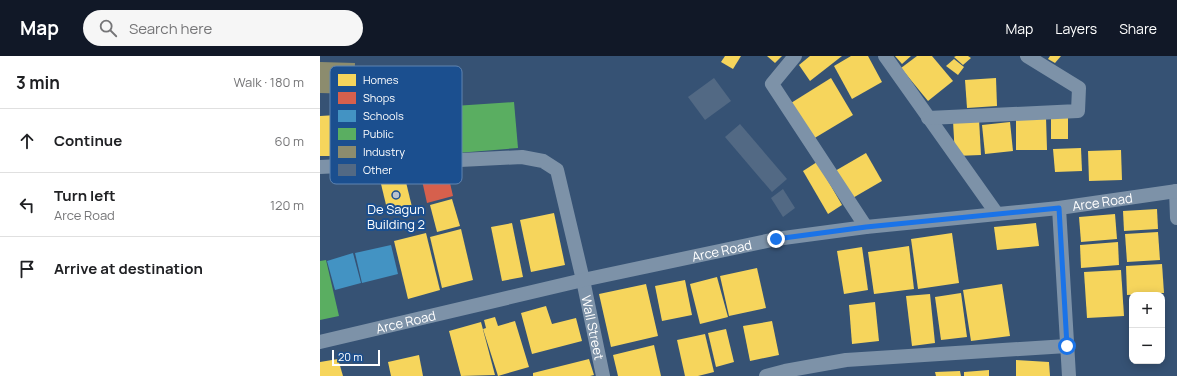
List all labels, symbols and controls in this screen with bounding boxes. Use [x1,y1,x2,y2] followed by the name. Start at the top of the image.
[83,10,363,46] search box
[20,15,59,41] text: Map
[97,17,119,39] icon: search
[129,18,212,39] text: Search here
[1005,19,1033,38] text: Map
[1055,19,1097,38] text: Layers
[1119,19,1157,38] text: Share
[330,66,462,184] legend
[16,71,60,94] text: 3 min
[363,72,399,87] text: Homes
[233,73,304,91] text: Walk · 180 m
[363,90,395,105] text: Shops
[363,108,404,123] text: Schools
[363,126,394,141] text: Public
[16,130,38,152] icon: ahead
[54,130,122,151] text: Continue
[274,132,304,150] text: 60 m
[363,144,405,159] text: Industry
[363,162,392,177] text: Other
[54,185,116,206] text: Turn left
[1071,189,1134,215] street label: Arce Road
[391,190,401,200] marker: De Sagun Building 2
[16,194,38,216] icon: left
[270,196,304,214] text: 120 m
[367,200,425,233] place label: De Sagun Building 2
[54,206,115,224] text: Arce Road
[767,230,785,248] route end
[690,235,753,266] street label: Arce Road
[16,258,38,280] icon: arrive
[54,258,203,279] text: Arrive at destination
[1129,292,1165,364] map controls
[1129,292,1165,328] button: +
[577,294,608,362] street label: Wall Street
[374,306,437,338] street label: Arce Road
[1129,328,1165,364] button: −
[1058,337,1076,355] route start
[332,348,380,367] scale bar
[338,349,363,364] text: 20 m

